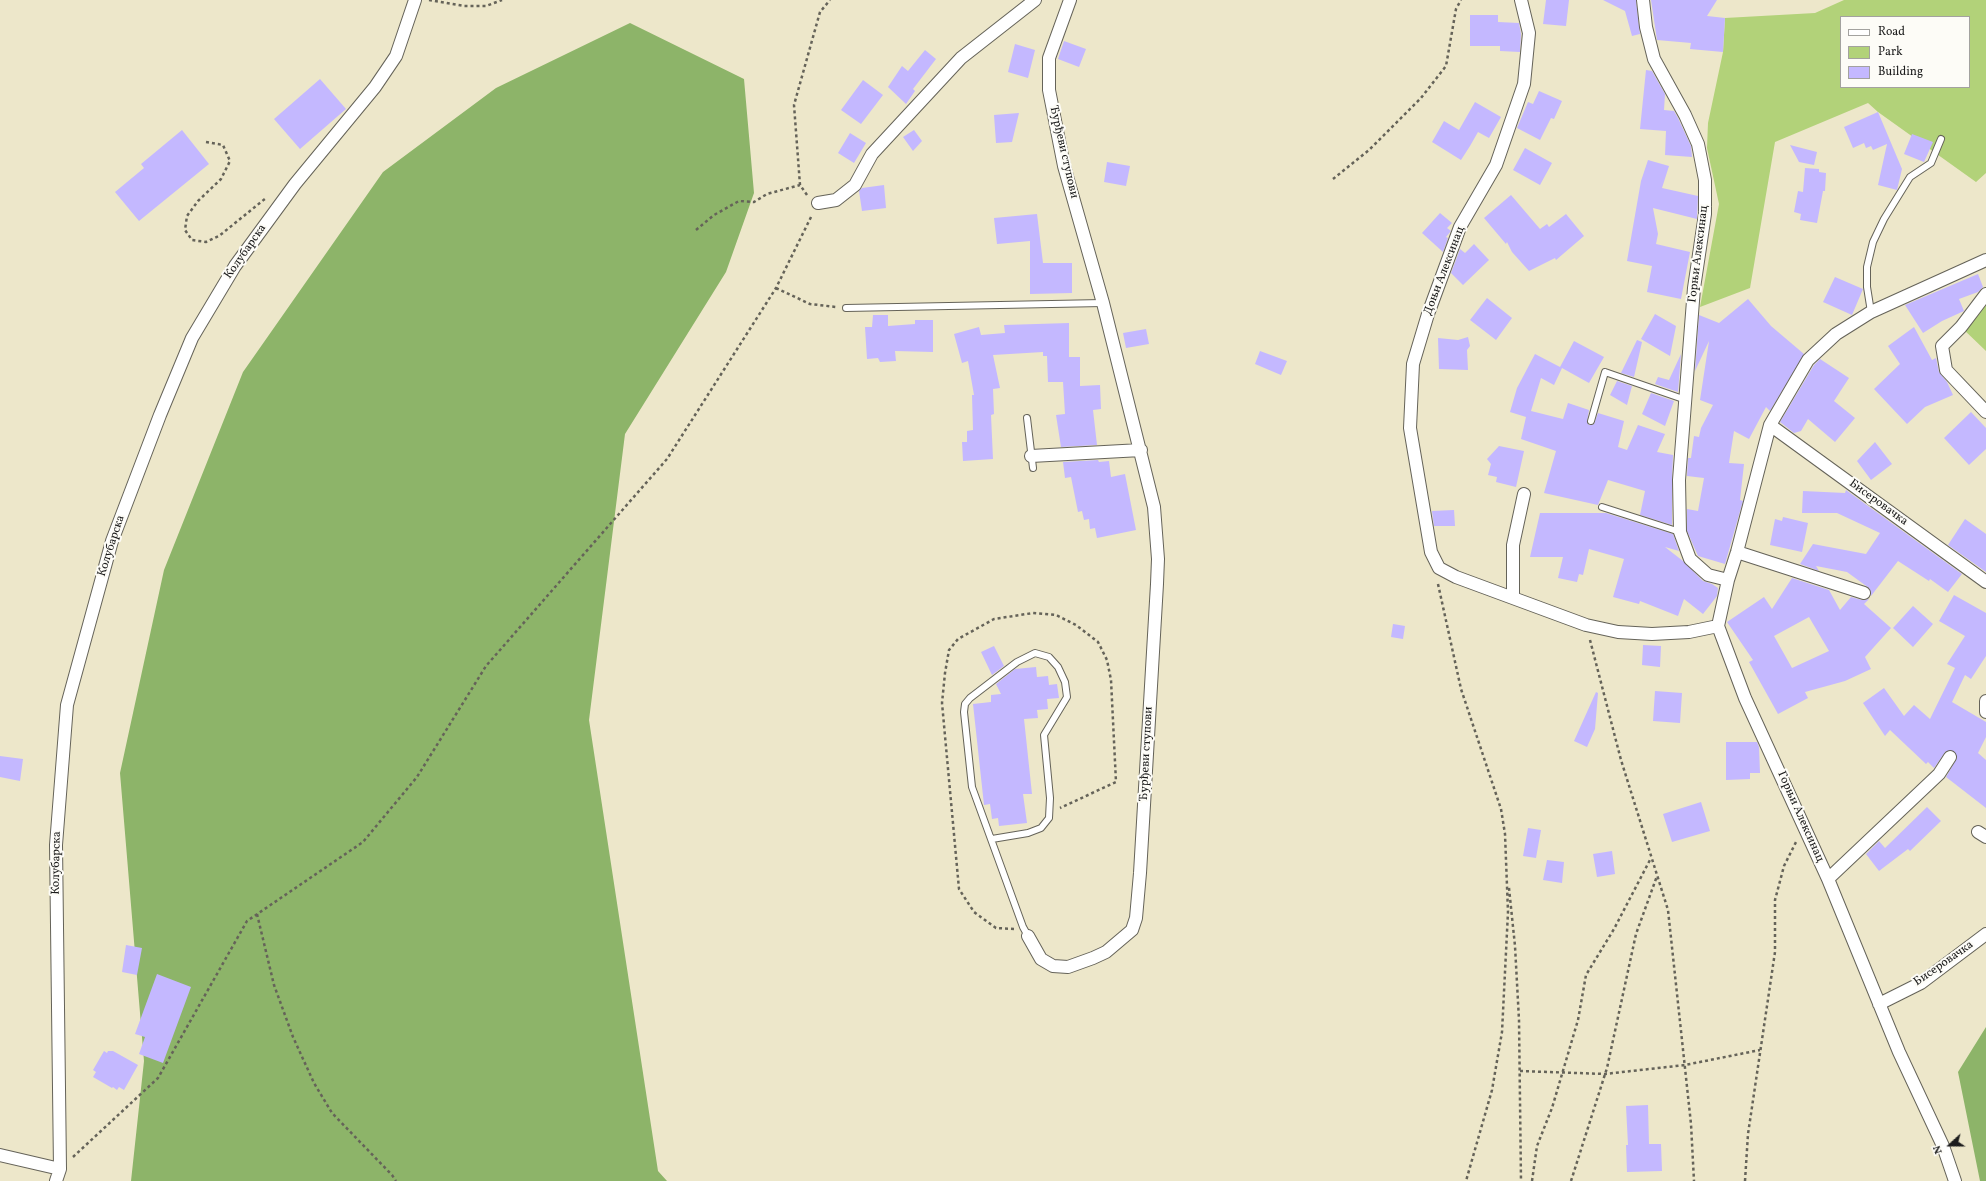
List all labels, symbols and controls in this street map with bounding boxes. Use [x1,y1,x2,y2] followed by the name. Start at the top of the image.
[1840,16,1970,88] legend
[1878,24,1905,40] text: Road
[1878,44,1903,60] text: Park
[1878,64,1923,80] text: Building
[1045,104,1081,200] street label: Ђурђеви ступови
[1686,204,1712,304] street label: Горњи Алексинац
[222,222,270,282] street label: Колубарска
[1421,225,1469,317] street label: Доњи Алексинац
[1846,477,1910,529] street label: Бисеровачка
[95,514,129,578] street label: Колубарска
[1137,706,1157,802] street label: Ђурђеви ступови
[1773,769,1827,865] street label: Горњи Алексинац
[49,831,65,895] street label: Колубарска
[1911,938,1977,990] street label: Бисеровачка
[1930,1125,1970,1165] north arrow
[1930,1143,1947,1156] text: N

